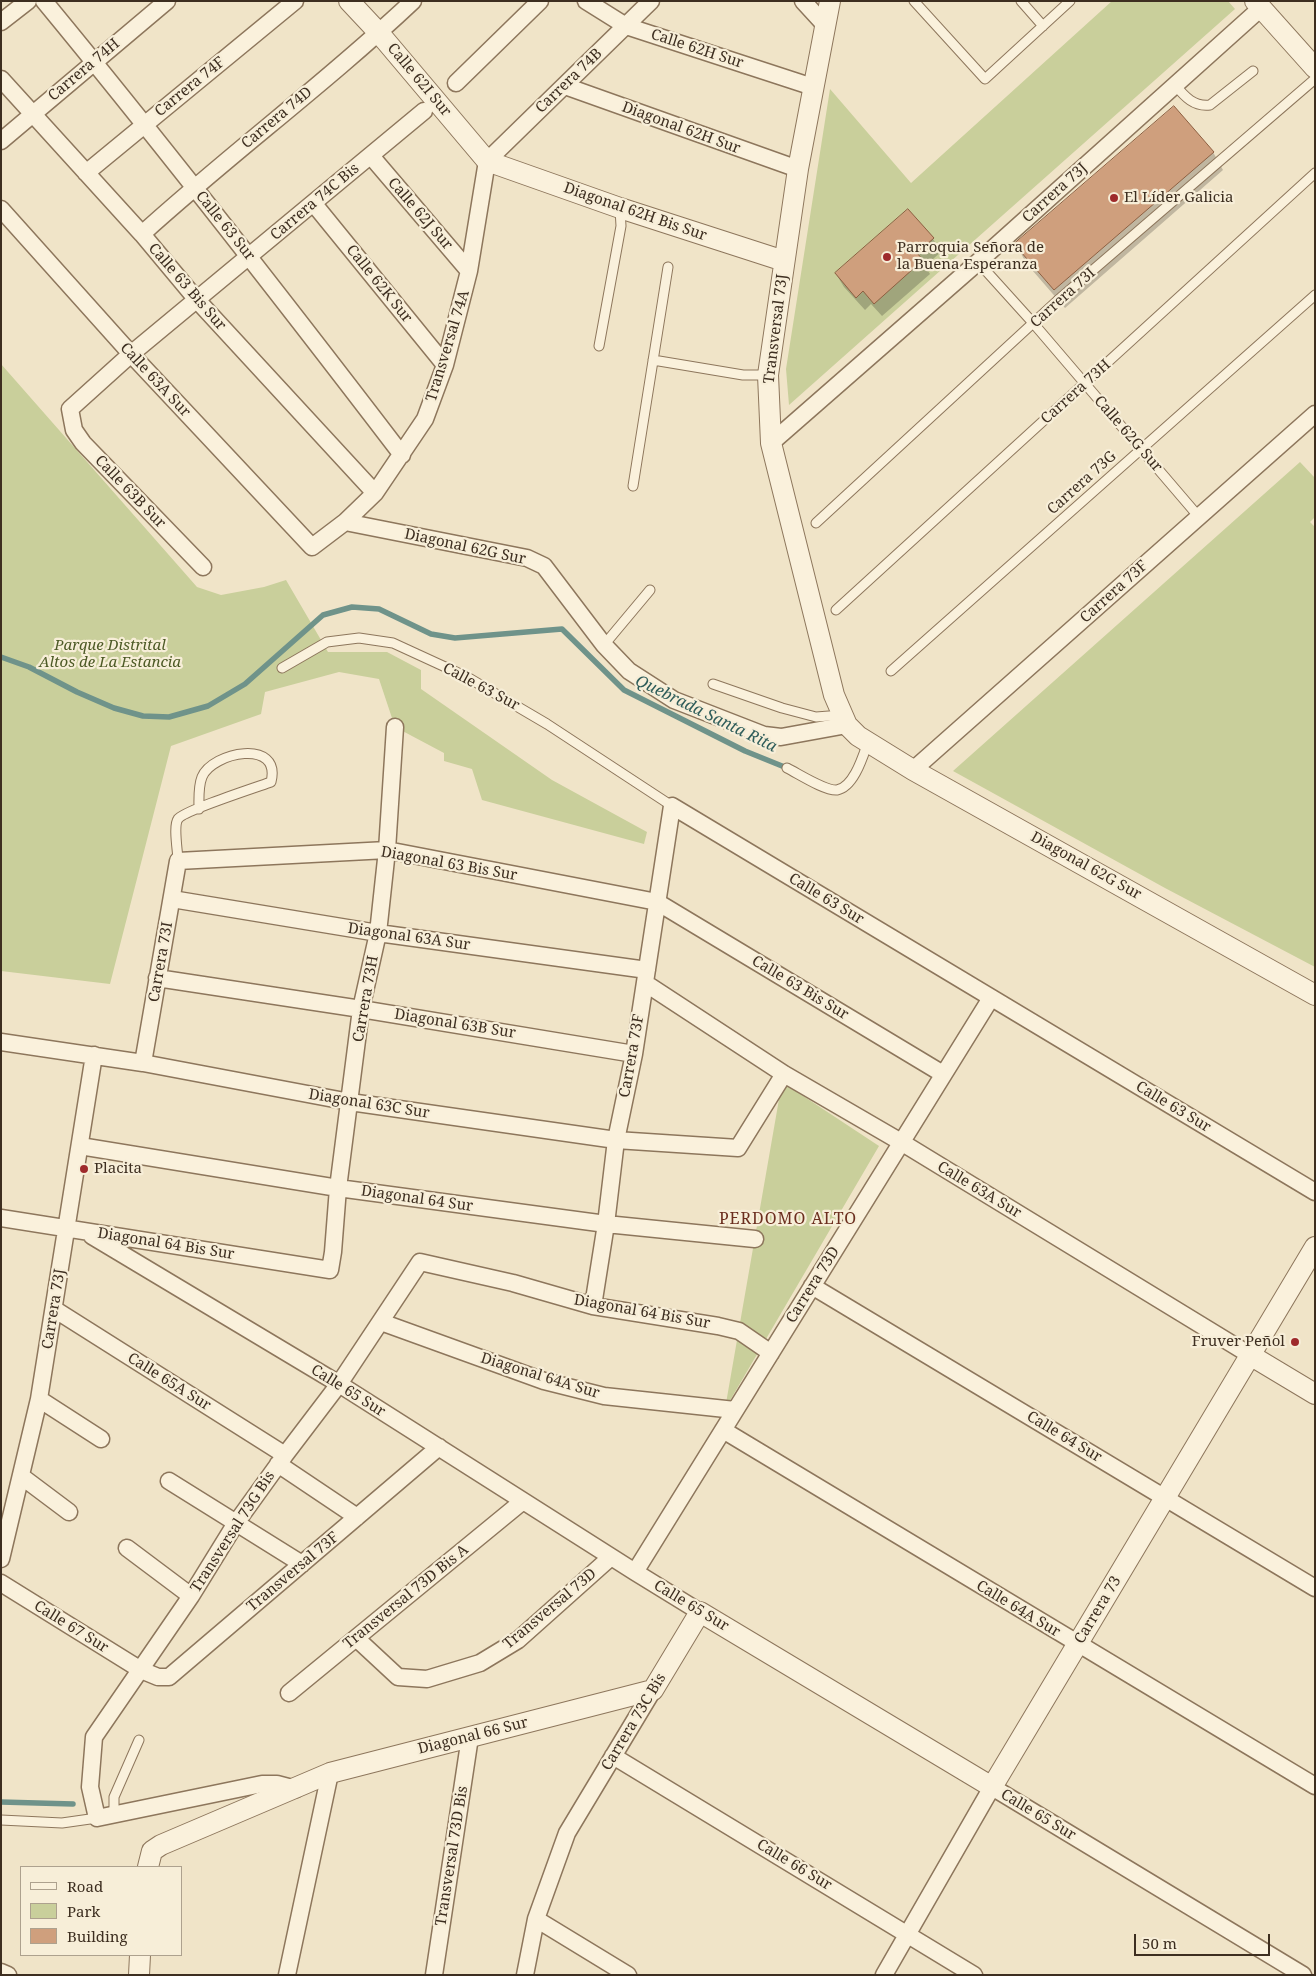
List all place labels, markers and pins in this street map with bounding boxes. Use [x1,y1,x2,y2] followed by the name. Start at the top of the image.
[1124,189,1233,207] place label: El Líder Galicia
[1108,192,1120,204] marker: El Líder Galicia
[897,239,1044,274] place label: Parroquia Señora de la Buena Esperanza
[881,251,893,263] marker: Parroquia Señora de la Buena Esperanza
[94,1160,142,1178] place label: Placita
[78,1163,90,1175] marker: Placita
[1192,1333,1285,1351] place label: Fruver Peñol
[1289,1336,1301,1348] marker: Fruver Peñol

